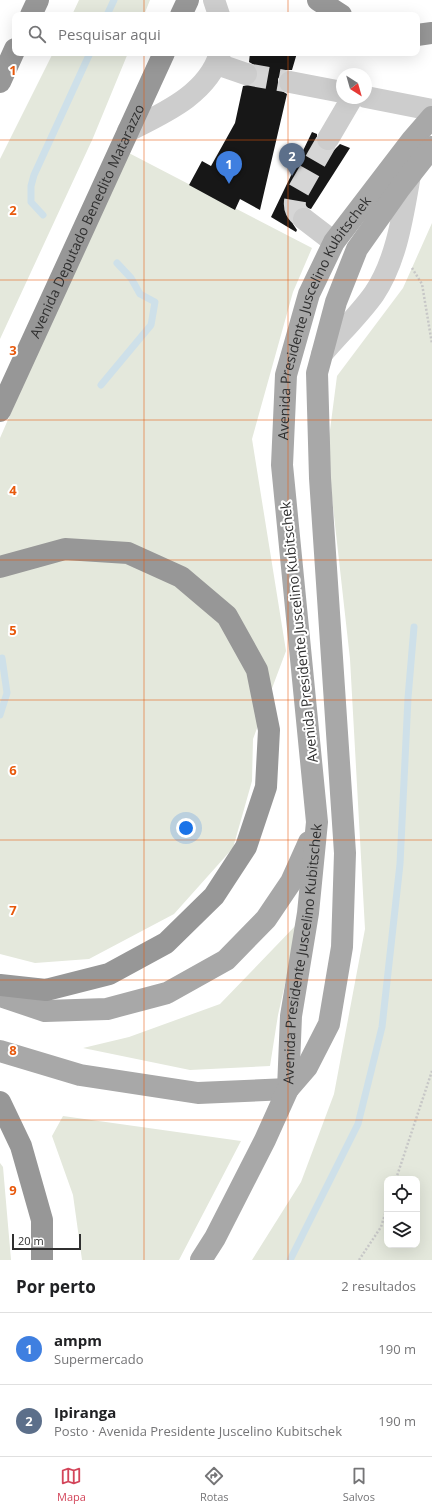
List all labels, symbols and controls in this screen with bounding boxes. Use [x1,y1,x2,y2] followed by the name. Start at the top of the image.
[12,12,420,56] search box
[26,23,48,45] icon: search
[58,24,161,44] text: Pesquisar aqui
[9,61,17,79] text: 1
[336,68,372,104] north arrow
[25,101,148,341] street label: Avenida Deputado Benedito Matarazzo
[279,143,305,176] pin: 2
[216,151,242,184] pin: 1
[273,191,375,440] street label: Avenida Presidente Juscelino Kubitschek
[9,201,17,219] text: 2
[9,341,17,359] text: 3
[9,481,17,499] text: 4
[275,500,322,763] street label: Avenida Presidente Juscelino Kubitschek
[9,621,17,639] text: 5
[9,761,17,779] text: 6
[176,818,196,838] your location
[278,822,326,1085] street label: Avenida Presidente Juscelino Kubitschek
[9,901,17,919] text: 7
[9,1041,17,1059] text: 8
[384,1176,420,1248] map controls
[384,1176,420,1212] button: locate
[9,1181,17,1199] text: 9
[384,1212,420,1248] button: layers
[12,1232,81,1251] scale bar
[18,1233,44,1248] text: 20 m
[16,1275,96,1298] text: Por perto
[341,1277,416,1295] text: 2 resultados
[54,1330,102,1350] text: ampm
[25,1340,33,1358] text: 1
[378,1340,416,1358] text: 190 m
[54,1350,144,1368] text: Supermercado
[54,1402,116,1422] text: Ipiranga
[25,1412,33,1430] text: 2
[378,1412,416,1430] text: 190 m
[54,1422,342,1440] text: Posto · Avenida Presidente Juscelino Kubitschek
[57,1465,86,1504] tab: Mapa
[200,1465,229,1504] tab: Rotas
[343,1465,375,1504] tab: Salvos

